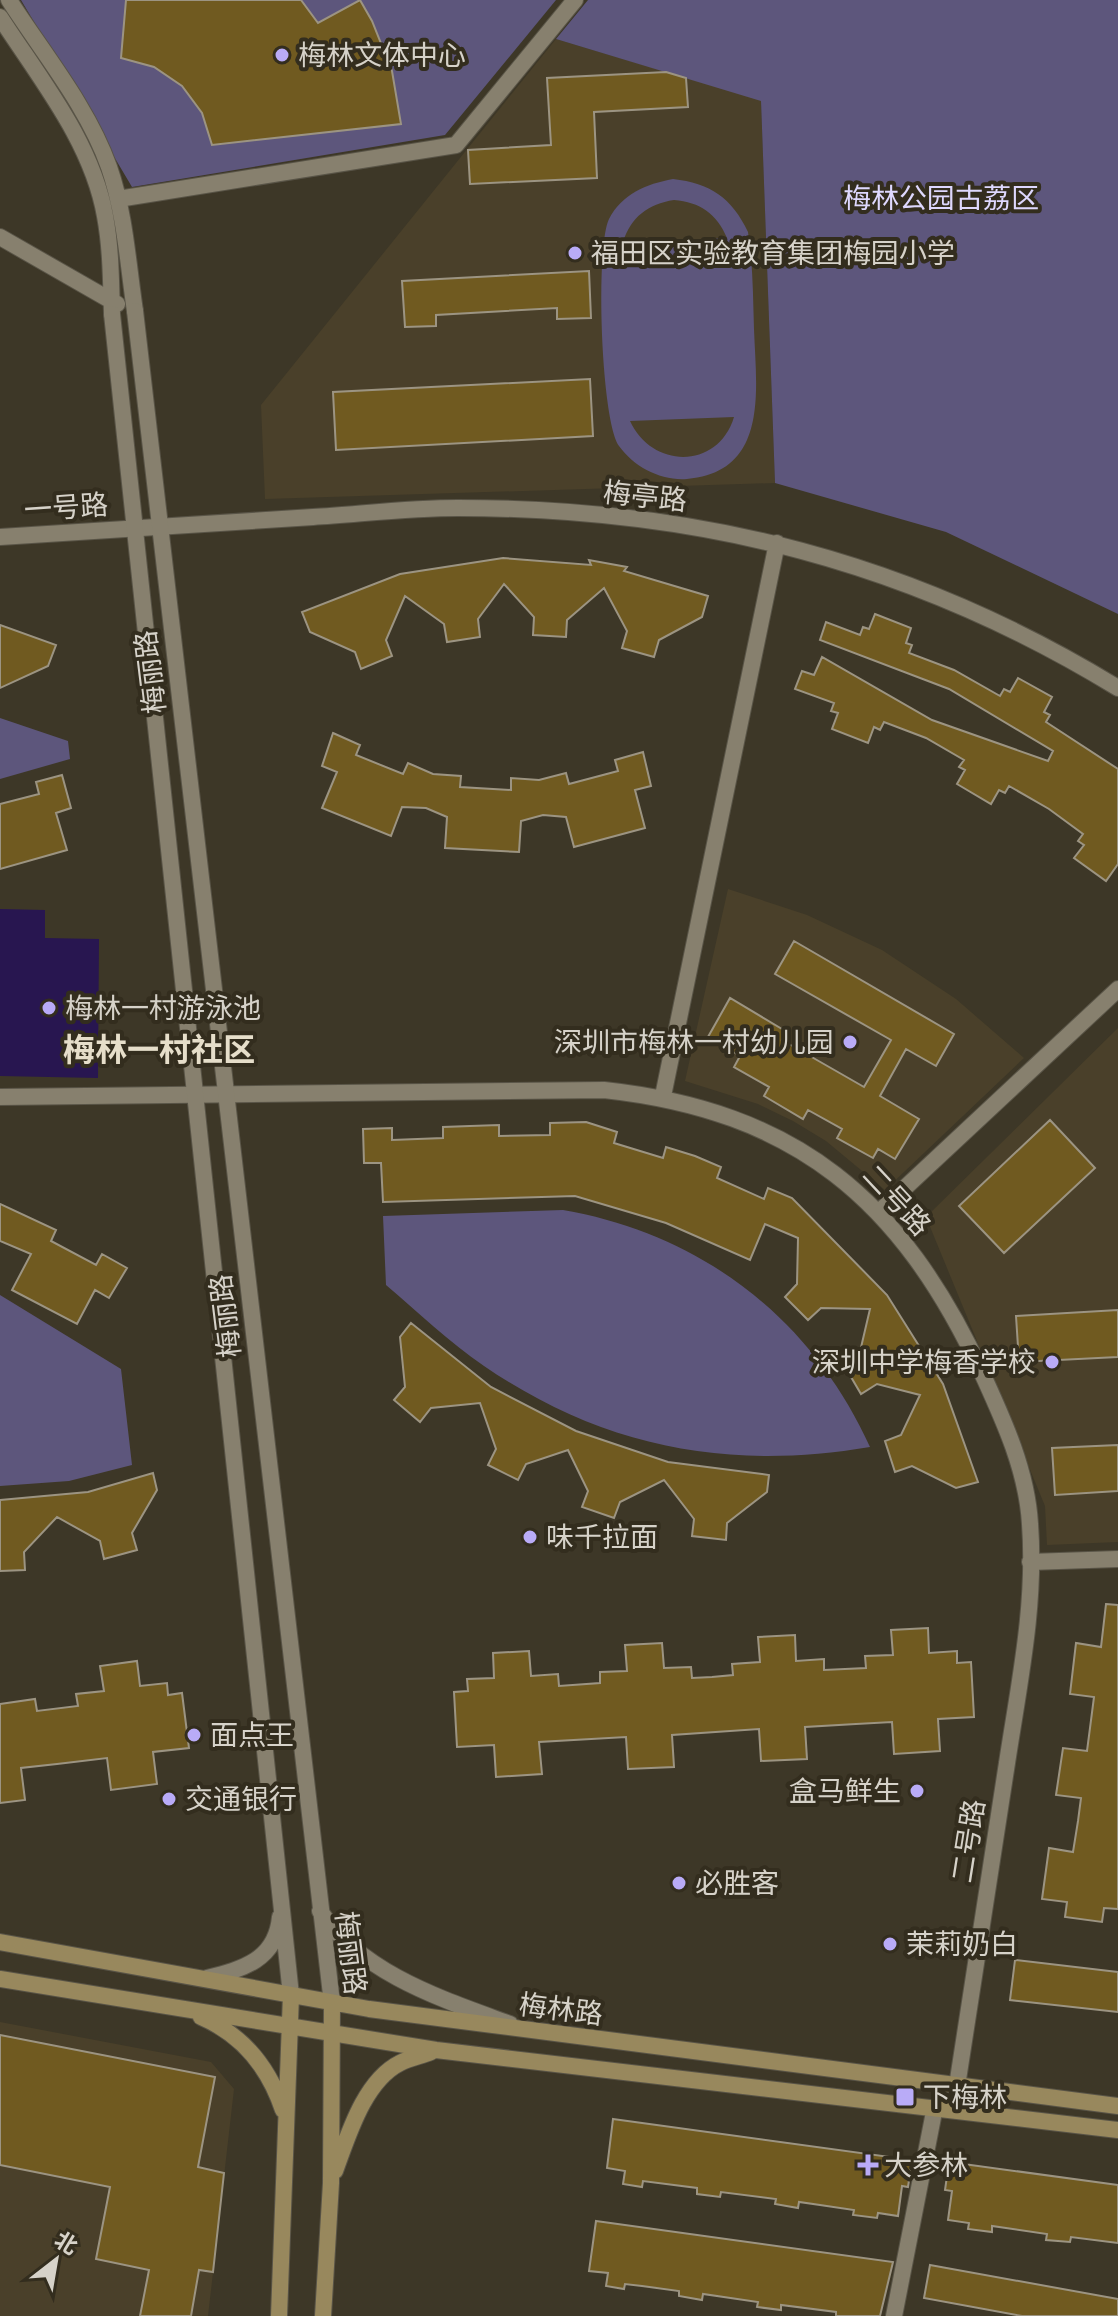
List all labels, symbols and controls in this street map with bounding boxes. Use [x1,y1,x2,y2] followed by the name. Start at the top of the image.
[298,39,466,73] place label: 梅林文体中心
[273,46,291,64] marker: 梅林文体中心
[843,182,1039,216] park label: 梅林公园古荔区
[591,237,955,271] place label: 福田区实验教育集团梅园小学
[566,244,584,262] marker: 福田区实验教育集团梅园小学
[601,476,688,518] street label: 梅亭路
[23,488,109,528] street label: 一号路
[129,628,173,716] street label: 梅丽路
[65,992,261,1026] place label: 梅林一村游泳池
[40,999,58,1017] marker: 梅林一村游泳池
[554,1026,834,1060] place label: 深圳市梅林一村幼儿园
[63,1032,255,1070] district label: 梅林一村社区
[841,1033,859,1051] marker: 深圳市梅林一村幼儿园
[855,1158,937,1243] street label: 二号路
[204,1272,248,1360] street label: 梅丽路
[812,1346,1036,1380] place label: 深圳中学梅香学校
[1043,1353,1061,1371] marker: 深圳中学梅香学校
[546,1521,658,1555] place label: 味千拉面
[521,1528,539,1546] marker: 味千拉面
[210,1719,294,1753] place label: 面点王
[185,1726,203,1744] marker: 面点王
[789,1775,901,1809] place label: 盒马鲜生
[908,1782,926,1800] marker: 盒马鲜生
[185,1783,297,1817] place label: 交通银行
[160,1790,178,1808] marker: 交通银行
[946,1797,992,1885] street label: 二号路
[695,1867,779,1901] place label: 必胜客
[670,1874,688,1892] marker: 必胜客
[328,1909,372,1997] street label: 梅丽路
[906,1928,1018,1962] place label: 茉莉奶白
[881,1935,899,1953] marker: 茉莉奶白
[517,1988,605,2032] street label: 梅林路
[923,2081,1007,2115] place label: 下梅林
[894,2086,916,2108] marker: 下梅林
[884,2149,968,2183] place label: 大参林
[859,2156,877,2174] marker: 大参林
[16,2220,96,2300] north arrow
[50,2227,82,2261] text: 北

